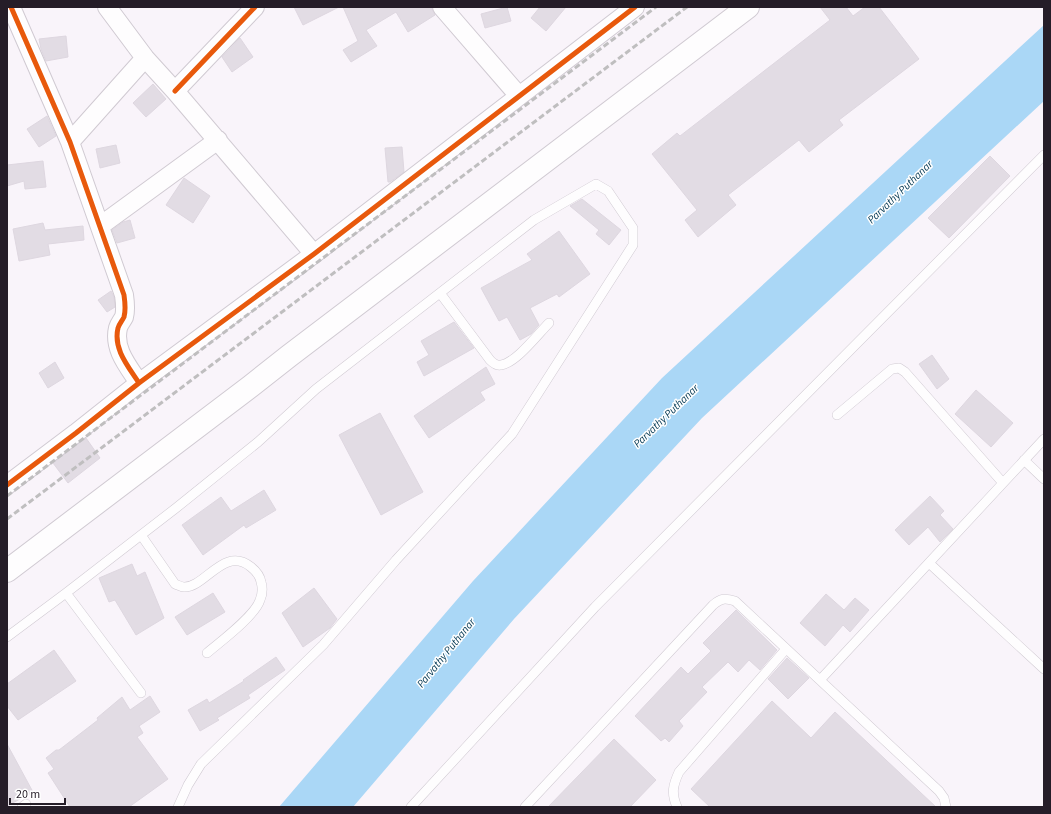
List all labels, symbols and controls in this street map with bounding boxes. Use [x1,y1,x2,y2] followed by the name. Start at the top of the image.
[864,156,937,227] water label: Parvathy Puthanar
[630,380,703,451] water label: Parvathy Puthanar
[413,614,479,691] water label: Parvathy Puthanar
[10,780,65,806] scale bar
[16,786,40,803] text: 20 m

